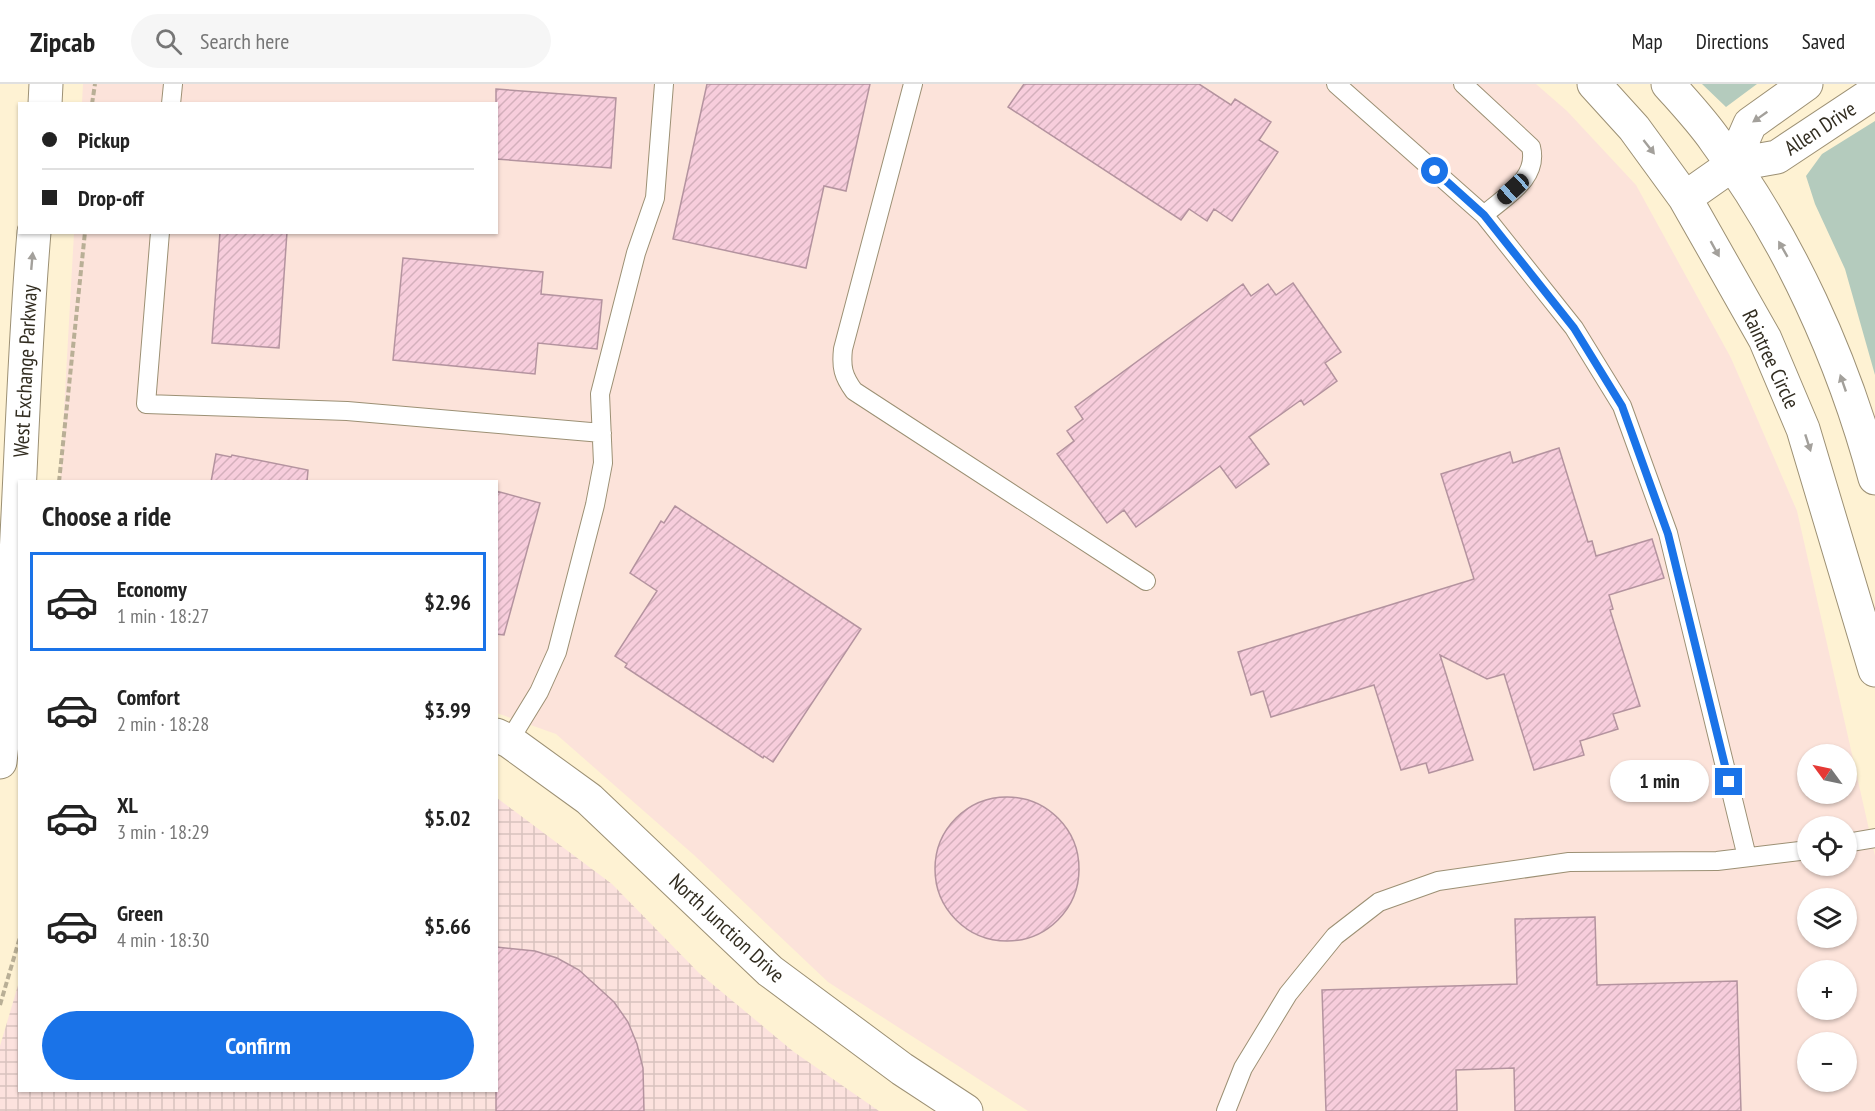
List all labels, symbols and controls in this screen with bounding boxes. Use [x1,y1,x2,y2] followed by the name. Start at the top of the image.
[131,14,551,68] search box
[30,23,95,60] text: Zipcab
[152,25,185,58] icon: search
[200,27,289,55] text: Search here
[1632,28,1663,55] text: Map
[1696,28,1769,55] text: Directions
[1802,28,1845,55] text: Saved
[1779,95,1861,161] street label: Allen Drive
[1753,111,1769,123] one-way arrow
[78,126,130,154] text: Pickup
[1643,139,1655,154] one-way arrow
[1421,157,1448,184] route start
[1494,170,1532,208] car
[78,184,144,212] text: Drop-off
[1710,241,1720,258] one-way arrow
[1778,241,1789,257] one-way arrow
[27,252,37,271] one-way arrow
[7,284,43,458] street label: West Exchange Parkway
[1736,305,1806,413] street label: Raintree Circle
[1837,373,1847,391] one-way arrow
[1804,434,1813,452] one-way arrow
[42,499,171,533] text: Choose a ride
[45,575,99,629] icon: car
[117,575,187,603] text: Economy
[424,588,471,616] text: $2.96
[117,603,209,629] text: 1 min · 18:27
[45,683,99,737] icon: car
[117,683,180,711] text: Comfort
[424,696,471,724] text: $3.99
[117,711,209,737] text: 2 min · 18:28
[1797,744,1857,804] north arrow
[1797,744,1857,1092] map controls
[1609,761,1708,803] callout: 1 min
[1639,768,1680,794] text: 1 min
[1715,768,1742,795] route end
[45,791,99,845] icon: car
[117,791,138,819] text: XL
[424,804,471,832] text: $5.02
[1797,816,1857,876] button: locate
[117,819,209,845] text: 3 min · 18:29
[664,868,790,988] street label: North Junction Drive
[1797,888,1857,948] button: layers
[45,899,99,953] icon: car
[117,899,163,927] text: Green
[424,912,471,940] text: $5.66
[117,927,209,953] text: 4 min · 18:30
[1797,960,1857,1020] button: +
[42,1011,474,1080] button: Confirm
[1797,1032,1857,1092] button: −

